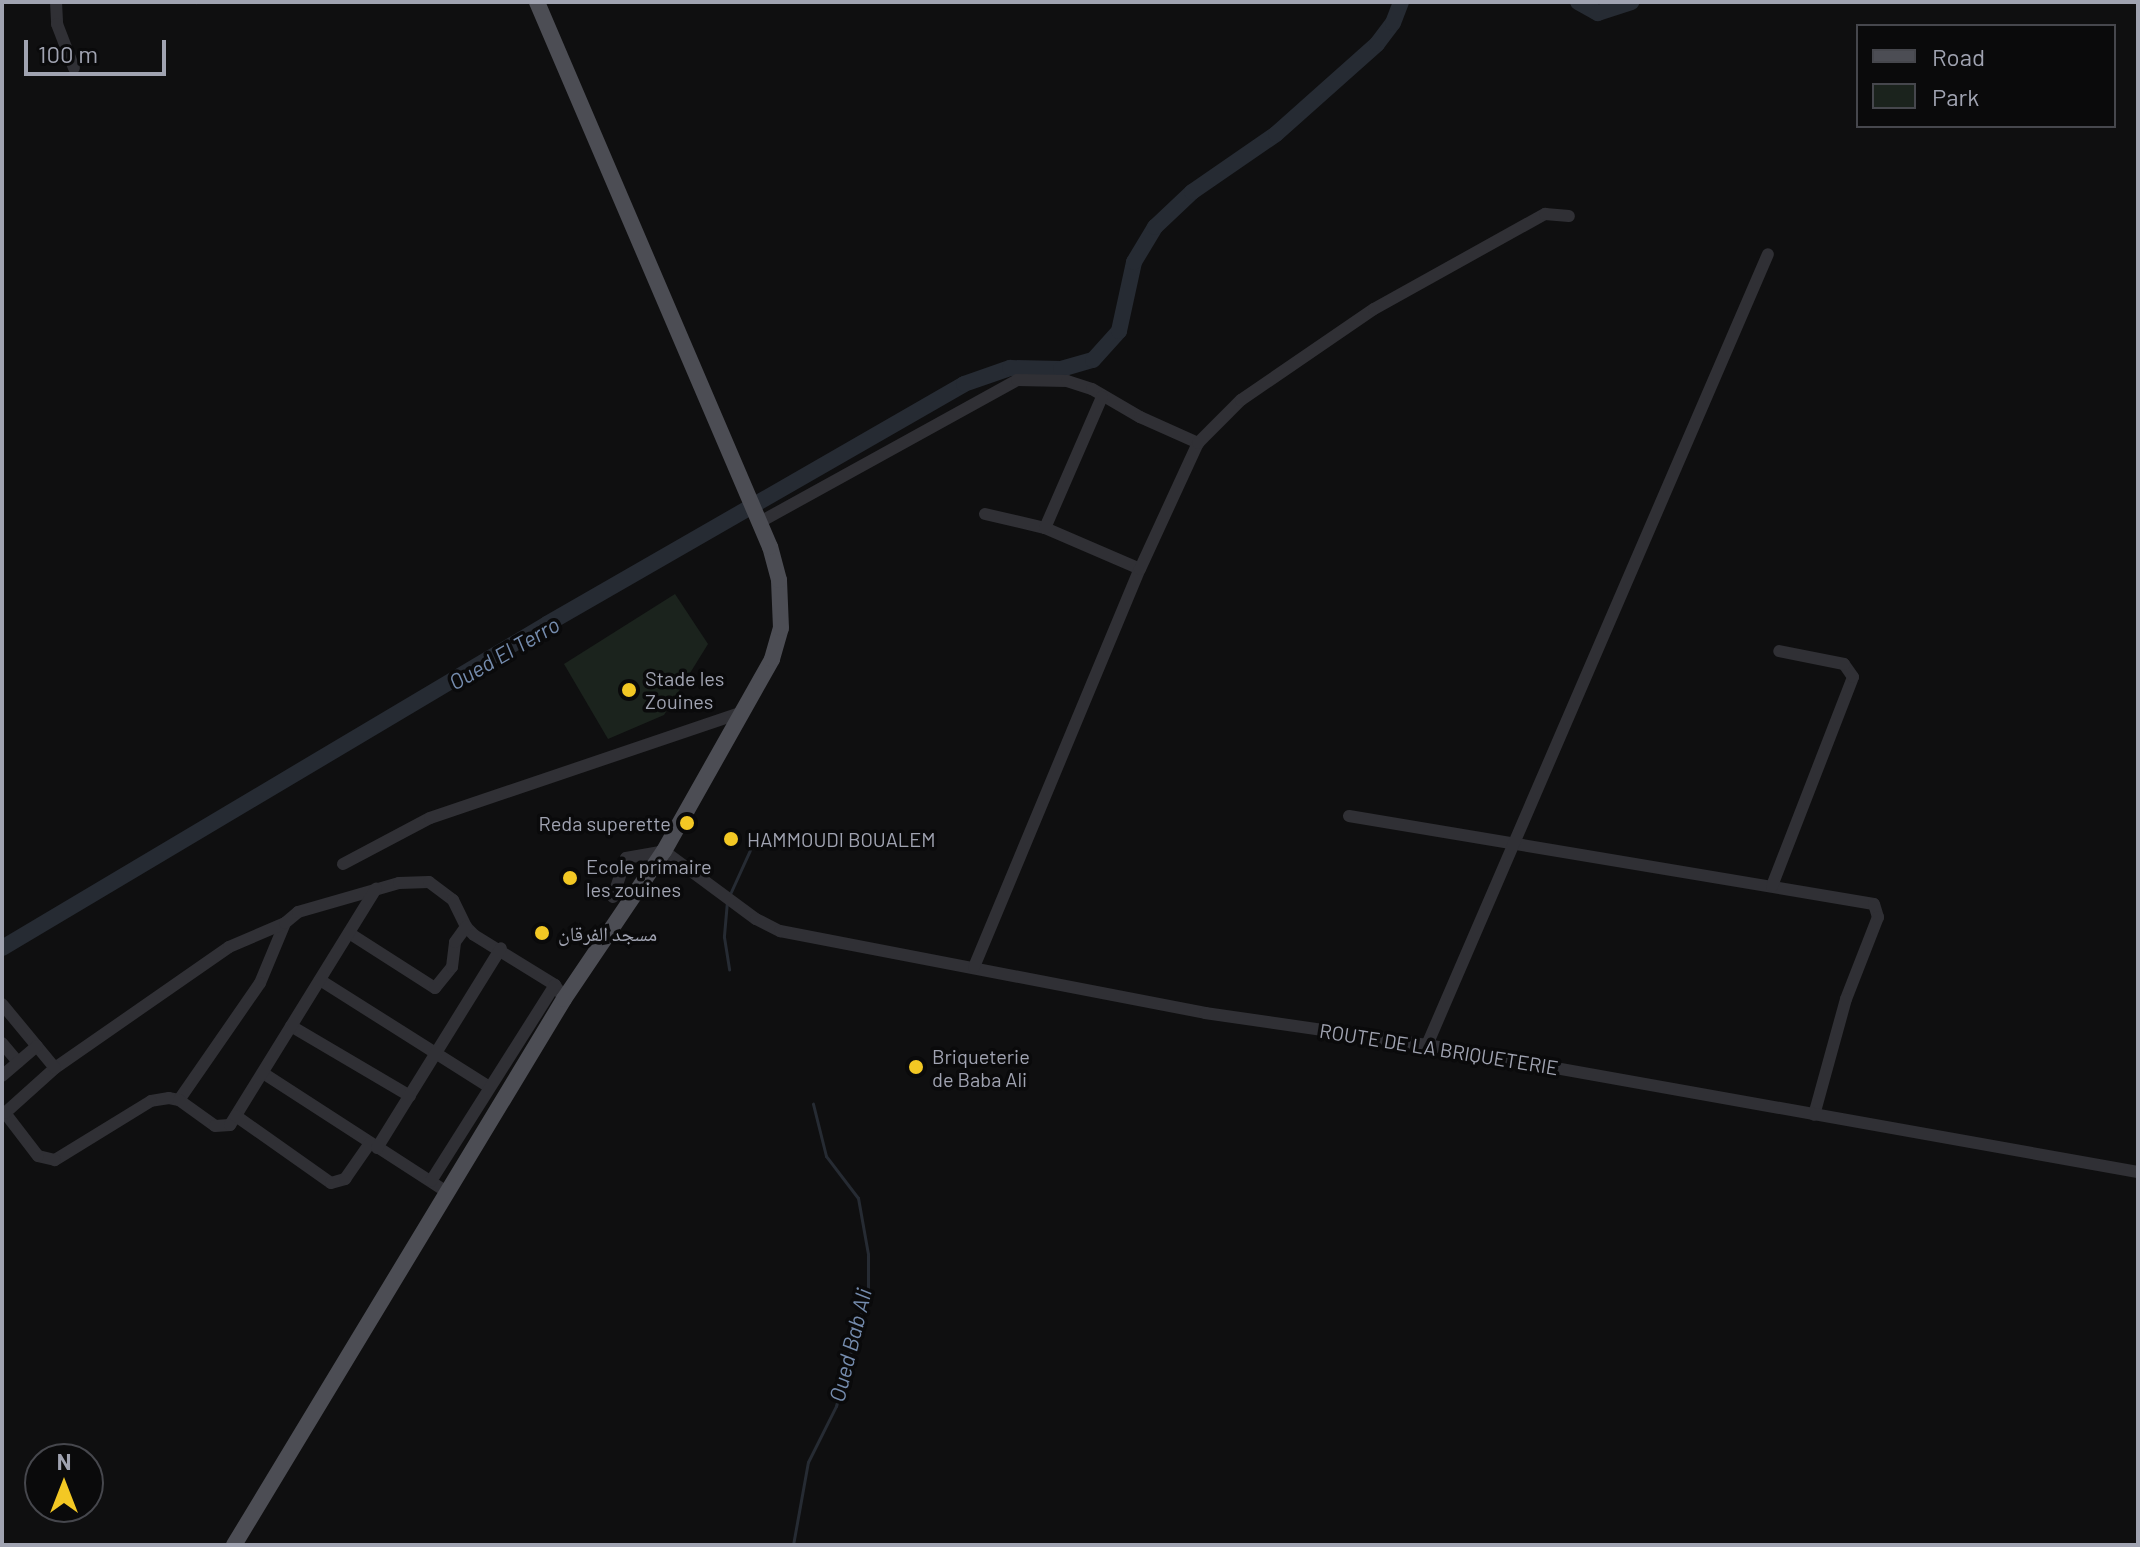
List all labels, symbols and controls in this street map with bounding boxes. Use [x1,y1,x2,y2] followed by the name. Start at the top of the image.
[28,24,170,74] scale bar
[1856,24,2116,128] legend
[38,39,98,68] text: 100 m
[1932,42,1985,71] text: Road
[1932,82,1979,111] text: Park
[444,611,564,695] water label: Oued El Terro
[645,666,724,713] place label: Stade les Zouines
[620,681,638,699] marker: Stade les Zouines
[539,811,671,835] place label: Reda superette
[678,814,696,832] marker: Reda superette
[747,827,936,851] place label: HAMMOUDI BOUALEM
[722,830,740,848] marker: HAMMOUDI BOUALEM
[586,854,712,901] place label: Ecole primaire les zouines
[561,869,579,887] marker: Ecole primaire les zouines
[558,921,657,945] place label: مسجد الفرقان
[533,924,551,942] marker: مسجد الفرقان
[1318,1018,1560,1080] street label: ROUTE DE LA BRIQUETERIE
[932,1044,1030,1091] place label: Briqueterie de Baba Ali
[907,1058,925,1076] marker: Briqueterie de Baba Ali
[823,1286,877,1404] water label: Oued Bab Ali
[24,1443,104,1523] north arrow
[57,1448,71,1474] text: N

